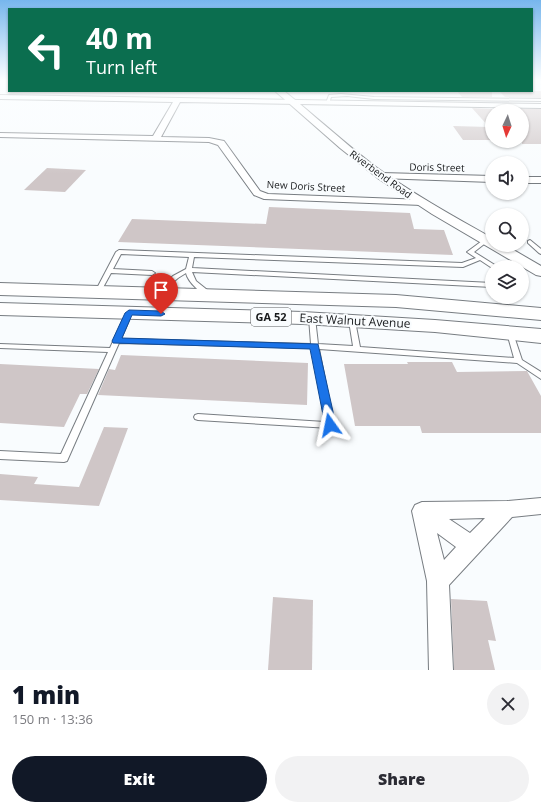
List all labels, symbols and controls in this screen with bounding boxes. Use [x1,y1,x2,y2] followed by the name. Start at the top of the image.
[86,19,153,57] text: 40 m
[20,24,72,76] icon: left
[86,55,157,79] text: Turn left
[485,104,529,148] north arrow
[485,104,529,304] map controls
[347,147,415,201] street label: Riverbend Road
[485,156,529,200] button: sound
[409,160,465,174] street label: Doris Street
[266,177,346,195] street label: New Doris Street
[485,208,529,252] button: search
[485,260,529,304] button: layers
[144,273,178,314] pin
[150,279,172,301] icon: arrive
[251,308,291,326] road number: GA 52
[299,309,411,332] street label: East Walnut Avenue
[309,404,351,446] position arrow
[12,678,80,711] text: 1 min
[487,683,529,725] button: close
[12,710,93,728] text: 150 m · 13:36
[12,756,267,802] button: Exit
[275,756,529,802] button: Share

